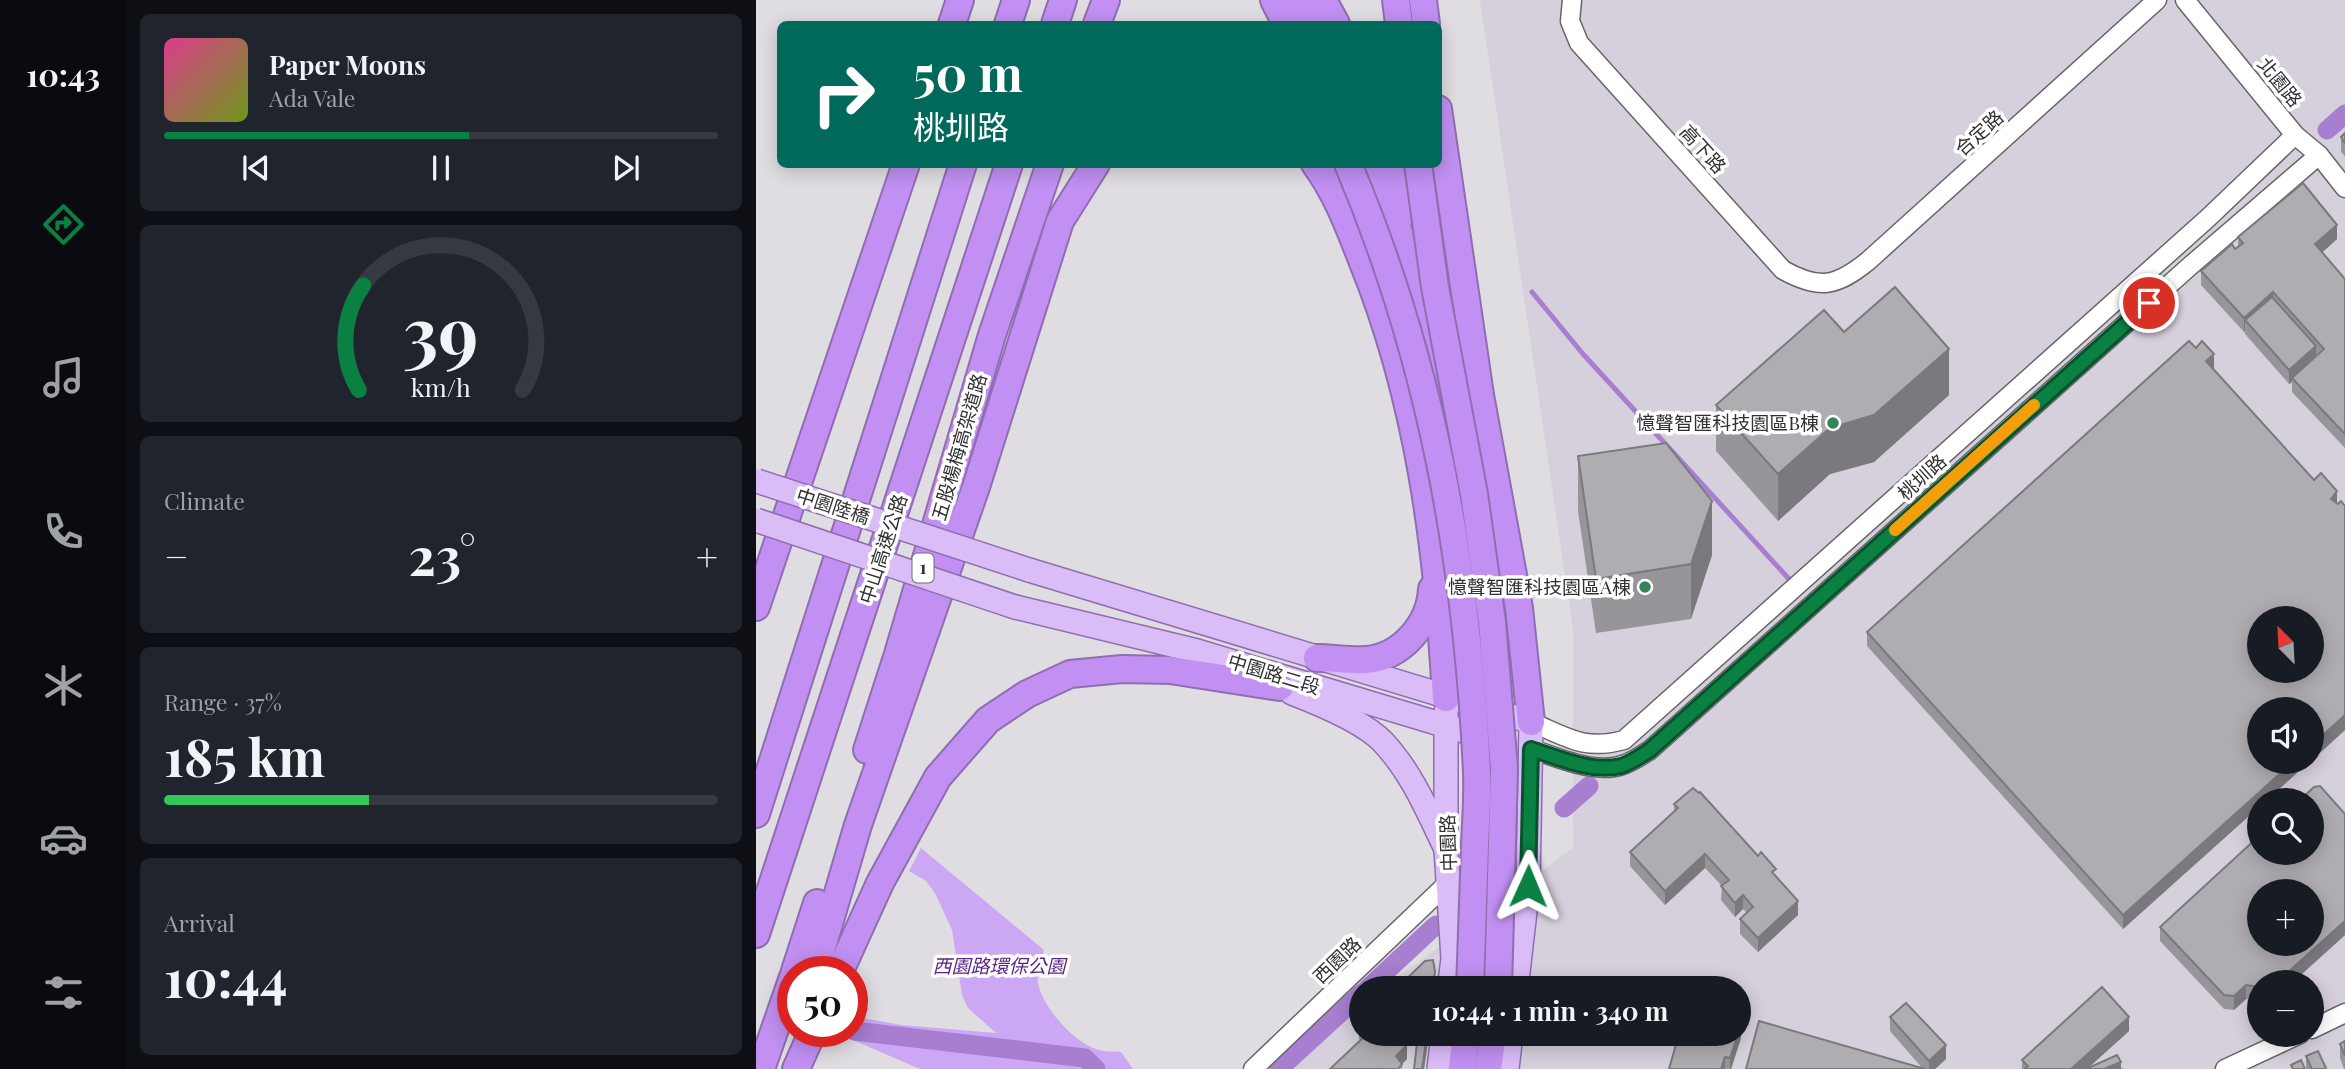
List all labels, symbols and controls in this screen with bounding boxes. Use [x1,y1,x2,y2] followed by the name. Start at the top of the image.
[913,39,1023,104] text: 50 m
[269,47,426,82] text: Paper Moons
[798,49,889,140] icon: right
[2253,51,2309,112] street label: 北園路
[26,52,100,95] text: 10:43
[269,82,356,113] text: Ada Vale
[913,104,1009,147] text: 桃圳路
[1948,104,2008,161] street label: 合定路
[1675,118,1732,178] street label: 高下路
[237,149,275,187] icon: previous
[422,149,460,187] icon: pause
[607,149,645,187] icon: next
[39,200,88,249] icon: directions
[2119,273,2179,333] pin
[403,281,479,378] text: 39
[2130,284,2168,322] icon: arrive
[39,353,88,402] icon: music
[411,369,471,402] text: km/h
[925,370,991,523] street label: 五股楊梅高架道路
[1636,409,1819,435] place label: 憶聲智匯科技園區B棟
[1825,415,1841,431] marker: 憶聲智匯科技園區B棟
[1891,448,1951,505] street label: 桃圳路
[793,481,873,529] street label: 中園陸橋
[164,485,245,516] text: Climate
[852,490,912,607] street label: 中山高速公路
[39,507,88,556] icon: phone
[409,520,476,589] text: 23°
[164,530,189,581] text: −
[696,530,718,581] text: +
[912,554,934,582] road number: 1
[1448,573,1631,599] place label: 憶聲智匯科技園區A棟
[1637,579,1653,595] marker: 憶聲智匯科技園區A棟
[2247,606,2324,682] north arrow
[2247,606,2324,1047] map controls
[1225,647,1324,699] street label: 中園路二段
[39,661,88,710] icon: climate
[164,686,282,717] text: Range · 37%
[2247,697,2324,774] button: sound
[164,721,325,790] text: 185 km
[2247,788,2324,865] button: search
[39,814,88,863] icon: car
[1433,814,1461,872] street label: 中園路
[1491,849,1565,923] position arrow
[2247,879,2324,956] button: +
[164,907,235,938] text: Arrival
[1307,930,1366,988] street label: 西園路
[164,942,287,1011] text: 10:44
[932,952,1068,978] park label: 西園路環保公園
[777,956,868,1047] speed limit sign: 50
[39,968,88,1017] icon: filters
[2247,970,2324,1047] button: −
[1432,993,1668,1028] text: 10:44 · 1 min · 340 m

